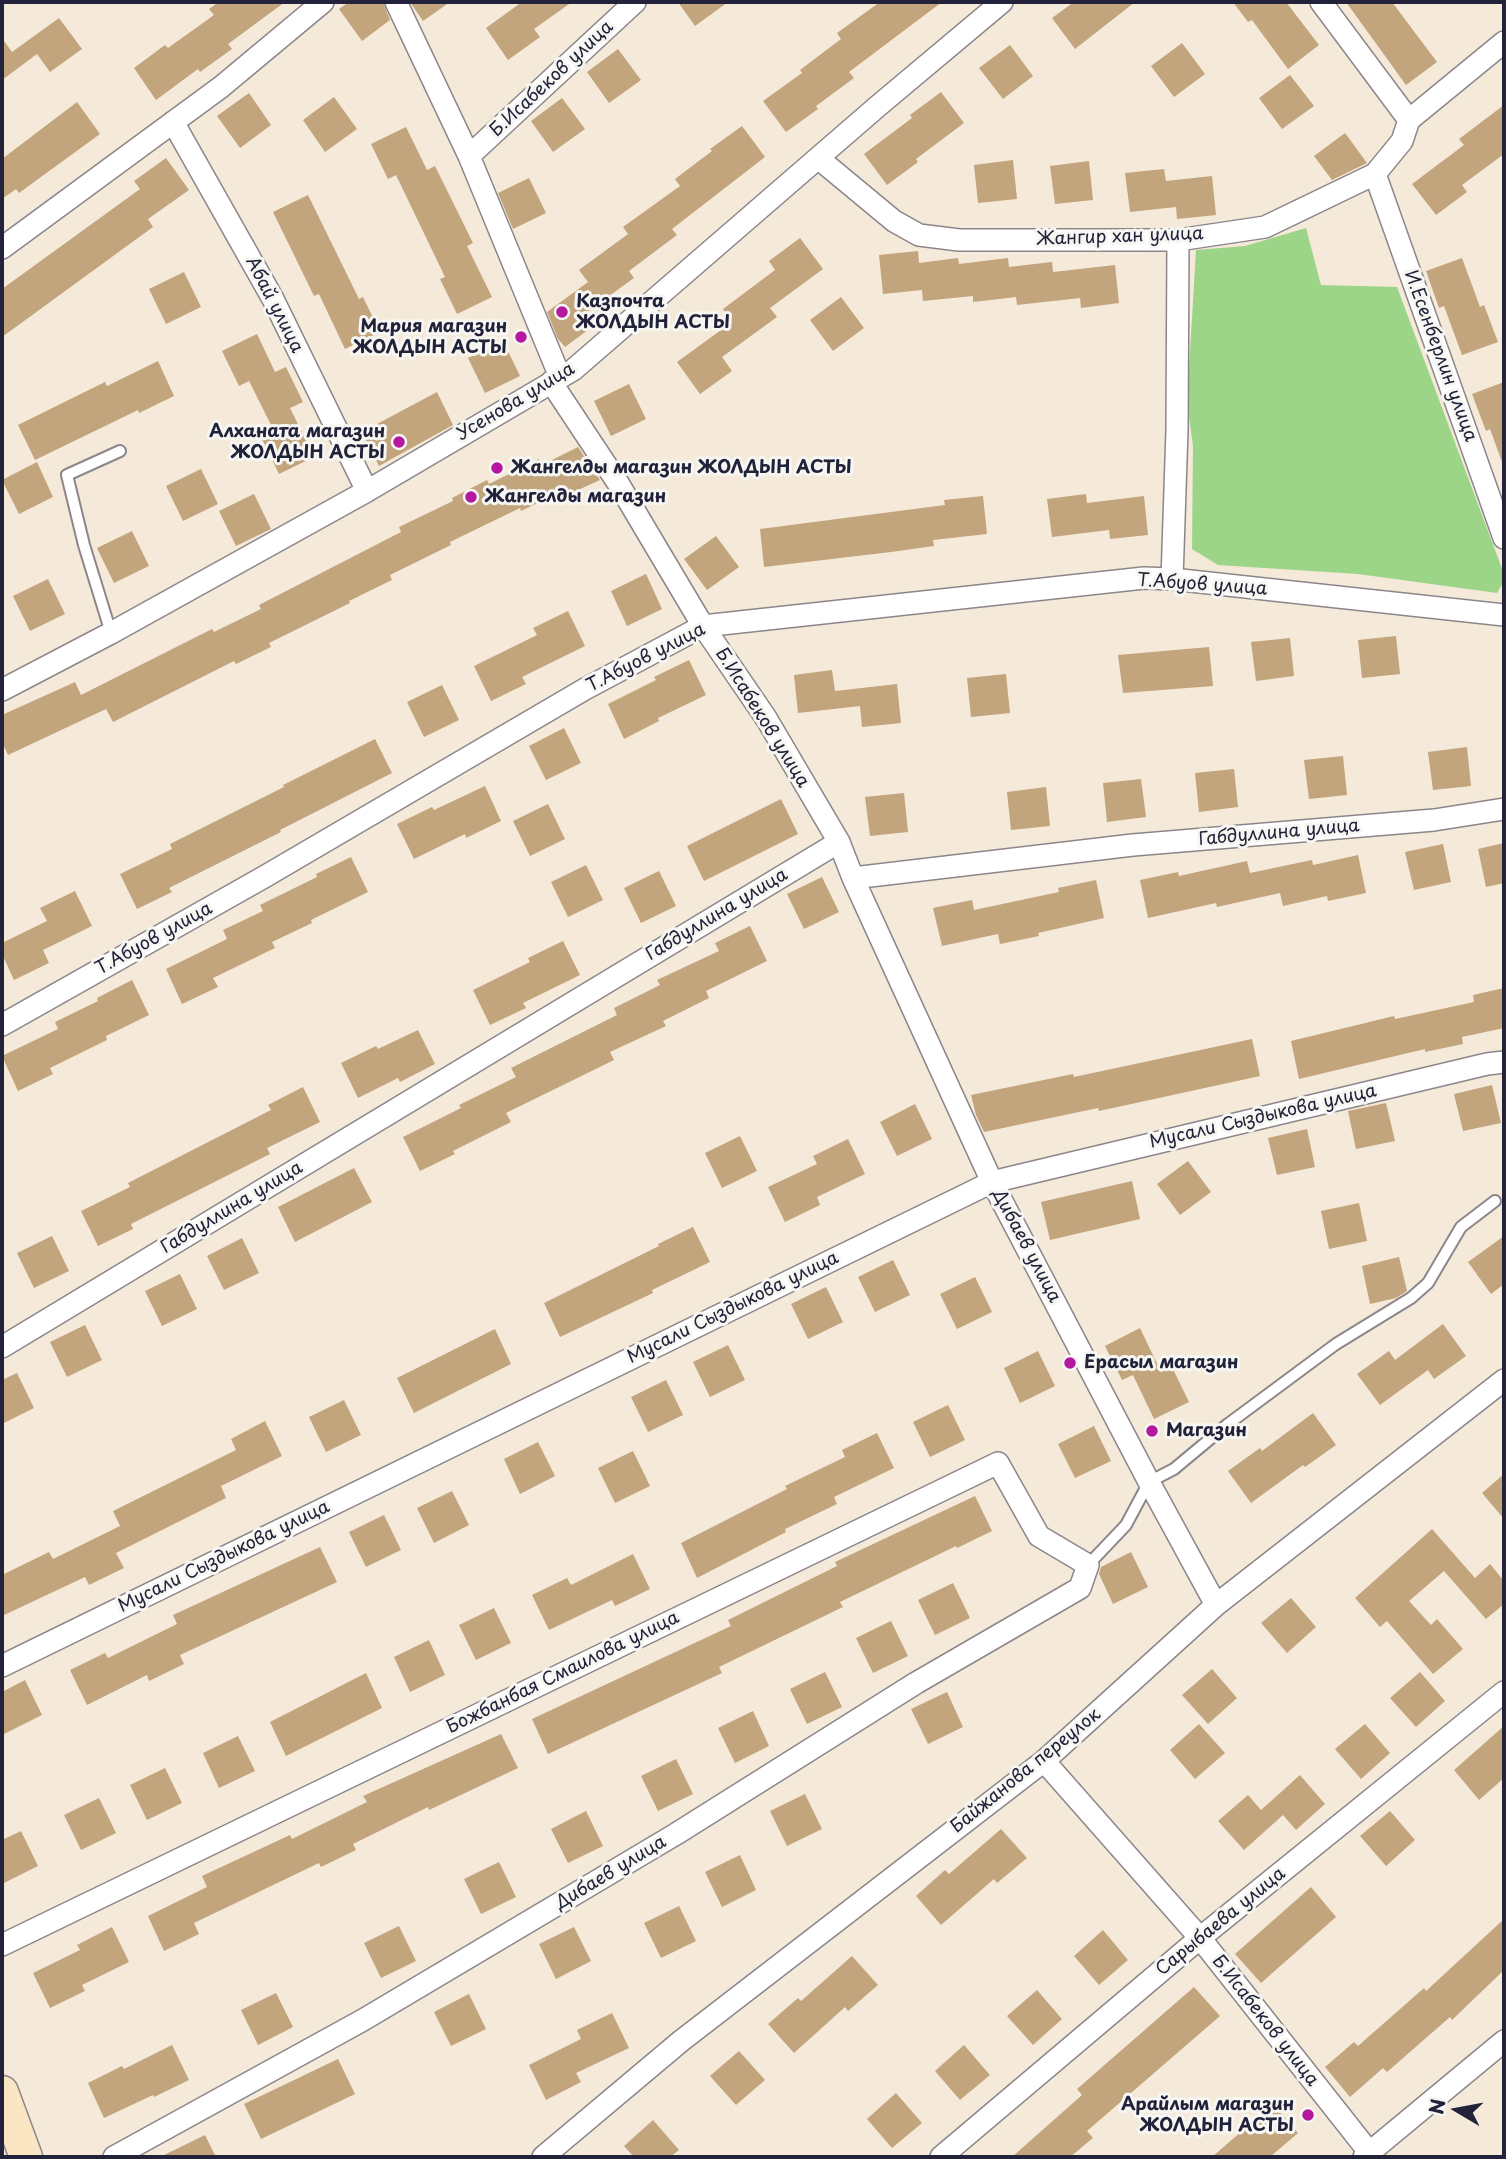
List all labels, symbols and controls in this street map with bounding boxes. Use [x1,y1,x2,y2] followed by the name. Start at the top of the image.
[486,16,618,142] street label: Б.Исабеков улица
[1036,223,1204,251] street label: Жангир хан улица
[241,253,307,357] street label: Абай улица
[1399,267,1481,445] street label: И.Есенберлин улица
[576,291,730,334] place label: Казпочта ЖОЛДЫН АСТЫ
[554,304,570,320] marker: Казпочта ЖОЛДЫН АСТЫ
[353,316,507,358] place label: Мария магазин ЖОЛДЫН АСТЫ
[513,329,529,345] marker: Мария магазин ЖОЛДЫН АСТЫ
[453,358,579,446] street label: Усенова улица
[209,421,385,464] place label: Алханата магазин ЖОЛДЫН АСТЫ
[391,434,407,450] marker: Алханата магазин ЖОЛДЫН АСТЫ
[511,457,852,479] place label: Жангелды магазин ЖОЛДЫН АСТЫ
[489,460,505,476] marker: Жангелды магазин ЖОЛДЫН АСТЫ
[485,486,666,508] place label: Жангелды магазин
[463,489,479,505] marker: Жангелды магазин
[1136,570,1268,600] street label: Т.Абуов улица
[583,619,709,697] street label: Т.Абуов улица
[710,644,814,792] street label: Б.Исабеков улица
[1198,815,1360,851] street label: Габдуллина улица
[642,864,792,966] street label: Габдуллина улица
[92,898,216,980] street label: Т.Абуов улица
[1147,1080,1379,1154] street label: Мусали Сыздыкова улица
[157,1157,307,1259] street label: Габдуллина улица
[987,1186,1065,1306] street label: Дибаев улица
[624,1247,842,1369] street label: Мусали Сыздыкова улица
[1084,1352,1238,1374] place label: Ерасыл магазин
[1062,1355,1078,1371] marker: Ерасыл магазин
[1166,1420,1247,1442] place label: Магазин
[1144,1423,1160,1439] marker: Магазин
[115,1496,333,1618] street label: Мусали Сыздыкова улица
[443,1607,683,1739] street label: Божбанбая Смаилова улица
[947,1704,1105,1838] street label: Байжанова переулок
[552,1831,670,1915] street label: Дибаев улица
[1152,1863,1290,1981] street label: Сарыбаева улица
[1207,1951,1323,2091] street label: Б.Исабеков улица
[1422,2075,1492,2145] north arrow
[1121,2094,1294,2136] place label: Арайлым магазин ЖОЛДЫН АСТЫ
[1421,2097,1451,2116] text: N
[1300,2107,1316,2123] marker: Арайлым магазин ЖОЛДЫН АСТЫ

